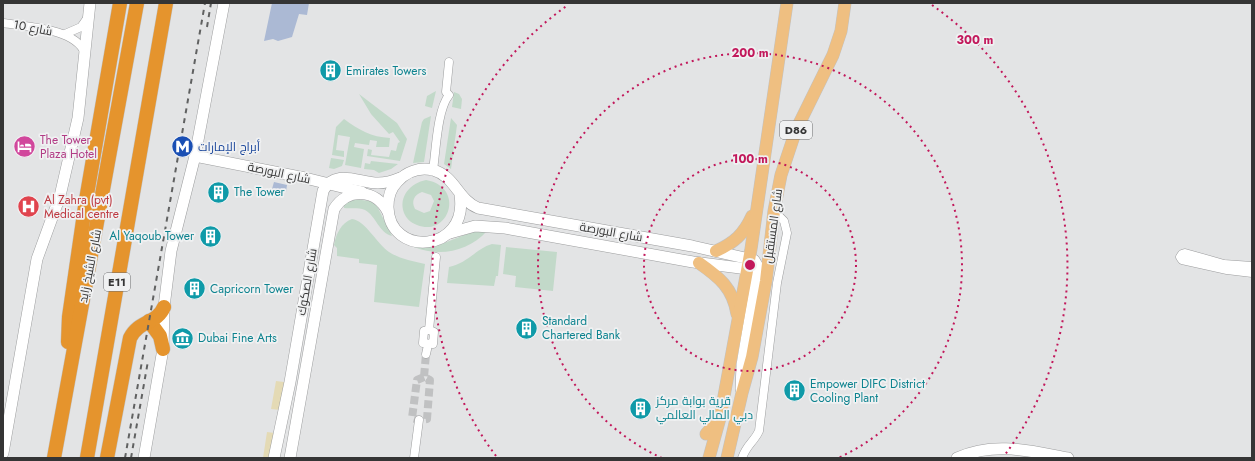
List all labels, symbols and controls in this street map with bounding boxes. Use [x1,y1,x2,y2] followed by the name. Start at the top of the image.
[12,15,54,41] street label: شارع 10
[957,31,994,49] text: 300 m
[731,44,769,62] text: 200 m
[318,58,344,84] building icon: Emirates Towers
[346,62,426,80] place label: Emirates Towers
[780,121,812,139] road number: D86
[40,131,97,163] place label: The Tower Plaza Hotel
[11,134,37,160] hotel icon: The Tower Plaza Hotel
[170,134,196,160] metro station icon: أبراج الإمارات
[198,138,260,156] place label: أبراج الإمارات
[732,150,768,168] text: 100 m
[246,158,312,188] street label: شارع البورصة
[205,179,231,205] building icon: The Tower
[234,183,286,201] place label: The Tower
[759,188,787,264] street label: شارع المستقبل
[44,191,119,223] place label: Al Zahra (pvt) Medical centre
[15,194,41,220] hospital icon: Al Zahra (pvt) Medical centre
[578,218,644,246] street label: شارع البورصة
[197,223,223,249] building icon: Al Yaqoub Tower
[109,227,195,245] place label: Al Yaqoub Tower
[74,228,106,304] street label: شارع الشيخ زايد
[292,247,322,317] street label: شارع الصكوك
[743,258,757,272] centre of rings
[104,273,130,291] road number: E11
[181,276,207,302] building icon: Capricorn Tower
[210,280,294,298] place label: Capricorn Tower
[542,312,621,344] place label: Standard Chartered Bank
[514,315,540,341] building icon: Standard Chartered Bank
[169,325,195,351] museum icon: Dubai Fine Arts
[198,329,277,347] place label: Dubai Fine Arts
[810,375,925,407] place label: Empower DIFC District Cooling Plant
[782,378,808,404] building icon: Empower DIFC District Cooling Plant
[655,392,753,425] place label: قرية بوابة مركز دبي المالي العالمي
[627,395,653,421] building icon: قرية بوابة مركز دبي المالي العالمي

